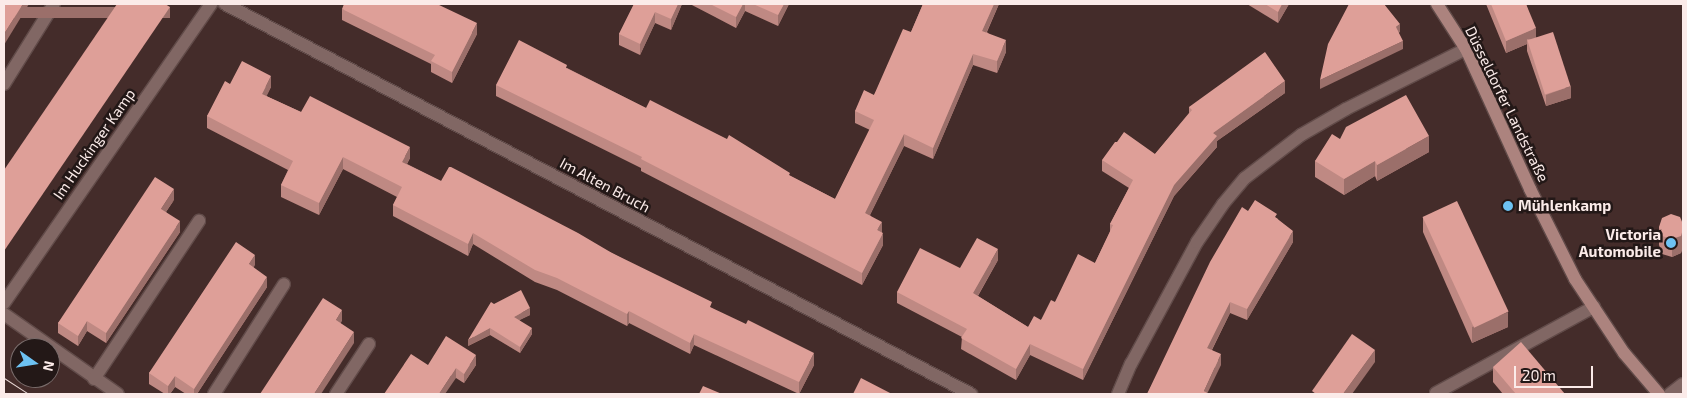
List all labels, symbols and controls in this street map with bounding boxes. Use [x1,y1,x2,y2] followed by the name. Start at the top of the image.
[1461,23,1553,185] street label: Düsseldorfer Landstraße
[49,85,139,203] street label: Im Huckinger Kamp
[557,154,653,216] street label: Im Alten Bruch
[1518,197,1611,215] place label: Mühlenkamp
[1502,200,1514,212] marker: Mühlenkamp
[1579,225,1661,260] place label: Victoria Automobile
[1665,237,1677,249] marker: Victoria Automobile
[10,338,60,388] north arrow
[1517,356,1596,388] scale bar
[40,359,59,373] text: N
[1522,366,1556,384] text: 20 m

